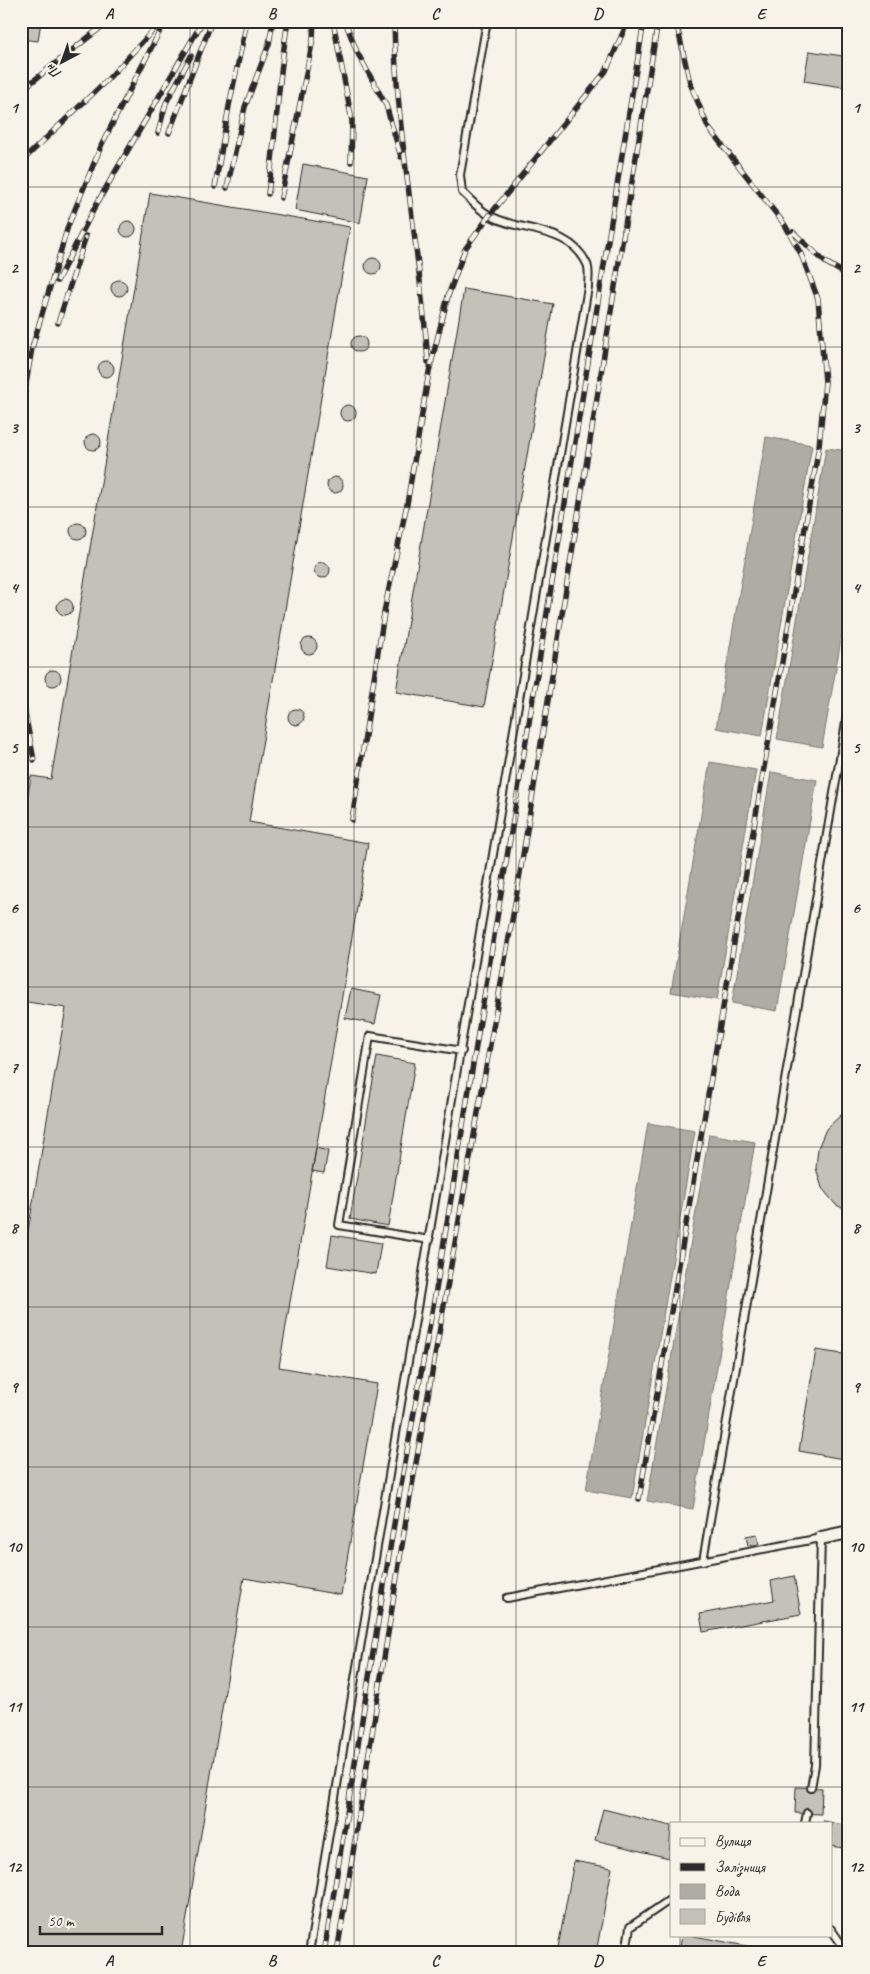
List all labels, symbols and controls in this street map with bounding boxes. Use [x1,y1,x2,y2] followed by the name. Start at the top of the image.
[105,4,115,24] text: A
[268,4,278,24] text: B
[431,4,441,24] text: C
[593,4,604,24] text: D
[757,4,768,24] text: E
[38,38,88,88] north arrow
[42,60,65,83] text: Пн
[10,98,19,118] text: 1
[852,98,861,118] text: 1
[10,258,19,278] text: 2
[852,258,861,278] text: 2
[10,418,19,438] text: 3
[852,418,861,438] text: 3
[10,578,19,598] text: 4
[852,578,861,598] text: 4
[11,738,20,758] text: 5
[853,738,862,758] text: 5
[10,898,19,918] text: 6
[852,898,861,918] text: 6
[10,1058,19,1078] text: 7
[852,1058,861,1078] text: 7
[10,1218,19,1238] text: 8
[852,1218,861,1238] text: 8
[10,1377,19,1397] text: 9
[852,1377,861,1397] text: 9
[7,1537,23,1557] text: 10
[849,1537,865,1557] text: 10
[7,1697,23,1717] text: 11
[849,1697,865,1717] text: 11
[670,1822,832,1936] legend
[715,1832,752,1851] text: Вулиця
[7,1857,23,1877] text: 12
[849,1857,865,1877] text: 12
[715,1858,766,1877] text: Залізниця
[715,1882,740,1901] text: Вода
[40,1904,162,1936] scale bar
[715,1908,750,1927] text: Будівля
[48,1912,75,1931] text: 50 m
[105,1951,115,1971] text: A
[268,1951,278,1971] text: B
[431,1951,441,1971] text: C
[593,1951,604,1971] text: D
[757,1951,768,1971] text: E

